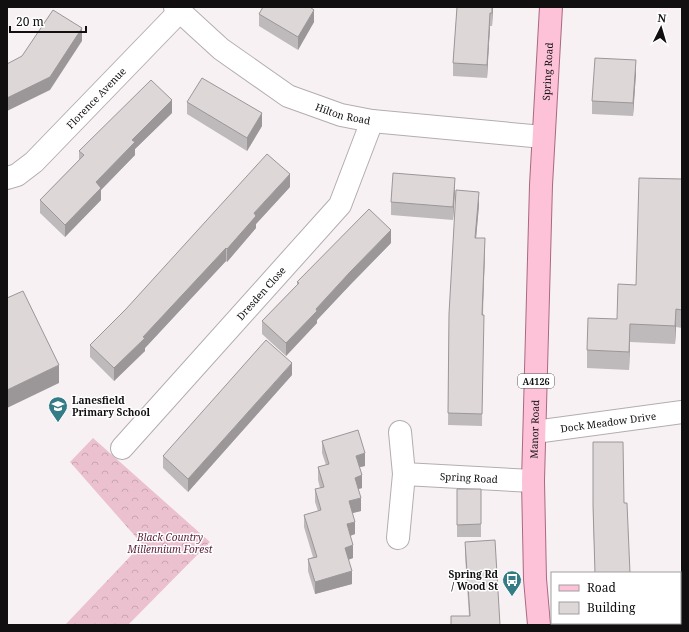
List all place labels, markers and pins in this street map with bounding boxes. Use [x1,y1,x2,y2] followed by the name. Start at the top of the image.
[72,393,151,419] place label: Lanesfield Primary School
[47,395,69,423] school or university icon: Lanesfield Primary School
[449,567,498,593] place label: Spring Rd / Wood St
[501,569,523,597] bus stop icon: Spring Rd / Wood St

